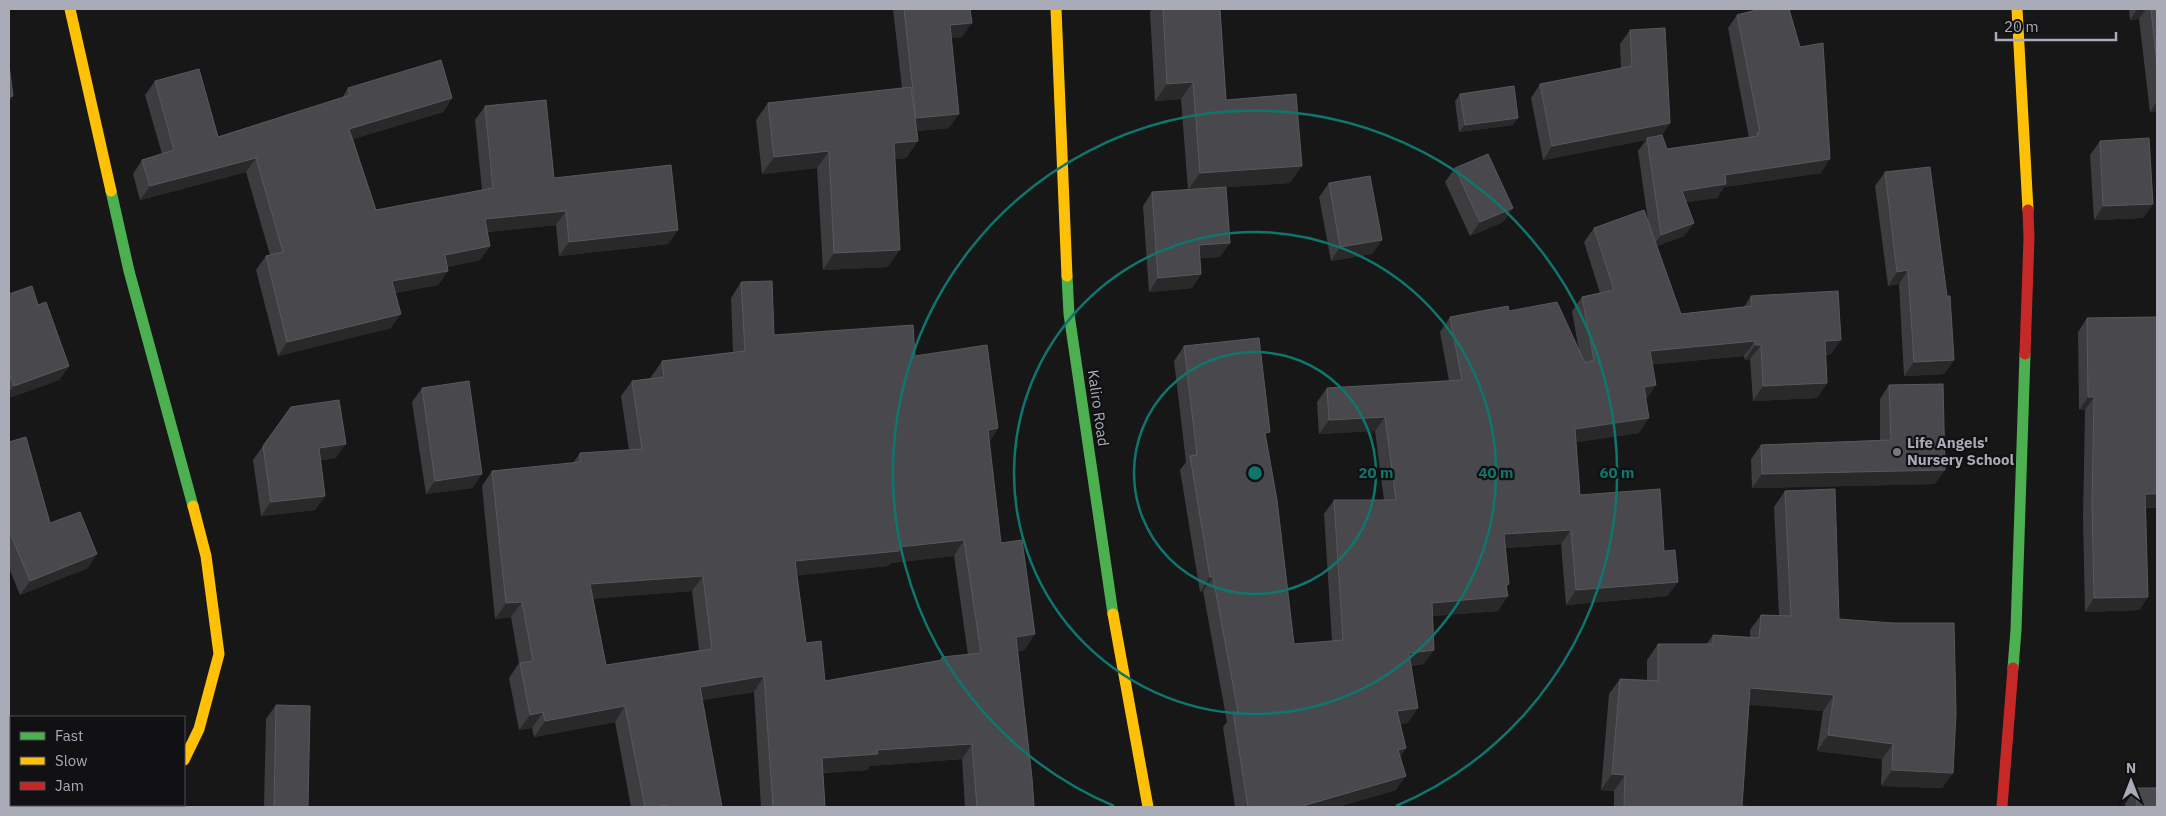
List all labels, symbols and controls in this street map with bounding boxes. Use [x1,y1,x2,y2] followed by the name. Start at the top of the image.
[1996,10,2116,42] scale bar
[2004,17,2039,36] text: 20 m
[1084,368,1113,447] street label: Kaliro Road
[1907,433,2015,469] place label: Life Angels' Nursery School
[1891,446,1903,458] marker: Life Angels' Nursery School
[1359,463,1393,482] text: 20 m
[1479,463,1513,482] text: 40 m
[1600,463,1634,482] text: 60 m
[1246,464,1264,482] centre of rings
[10,716,185,806] legend
[55,726,83,745] text: Fast
[55,751,88,770] text: Slow
[2106,756,2156,806] north arrow
[2126,759,2136,777] text: N
[55,776,84,795] text: Jam

